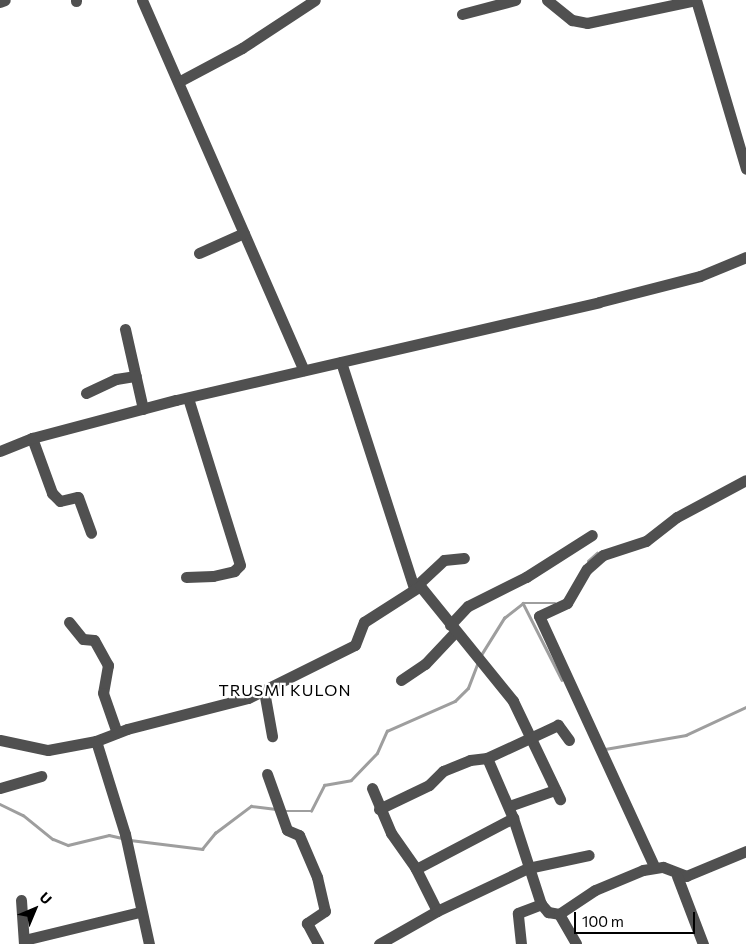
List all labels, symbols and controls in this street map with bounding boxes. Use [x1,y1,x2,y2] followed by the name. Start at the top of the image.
[217,680,353,700] district label: TRUSMI KULON
[10,884,60,934] north arrow
[36,888,56,908] text: U
[576,902,697,934] scale bar
[582,912,624,930] text: 100 m

